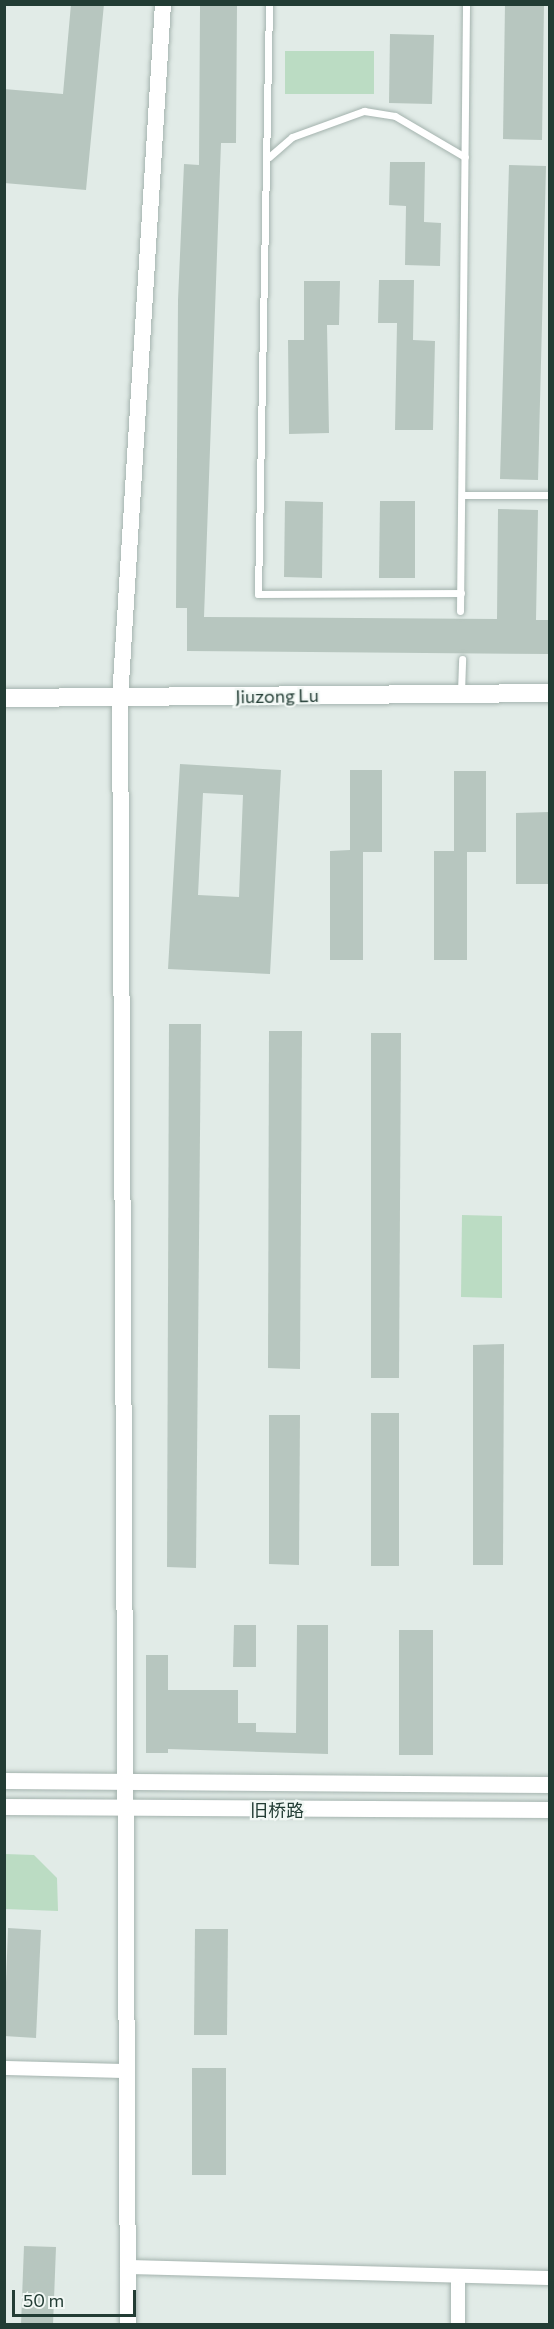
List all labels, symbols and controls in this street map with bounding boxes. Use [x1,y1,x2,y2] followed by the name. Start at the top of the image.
[235,684,319,708] street label: Jiuzong Lu
[250,1799,304,1821] street label: 旧桥路
[15,2278,140,2316] scale bar
[23,2289,64,2311] text: 50 m

